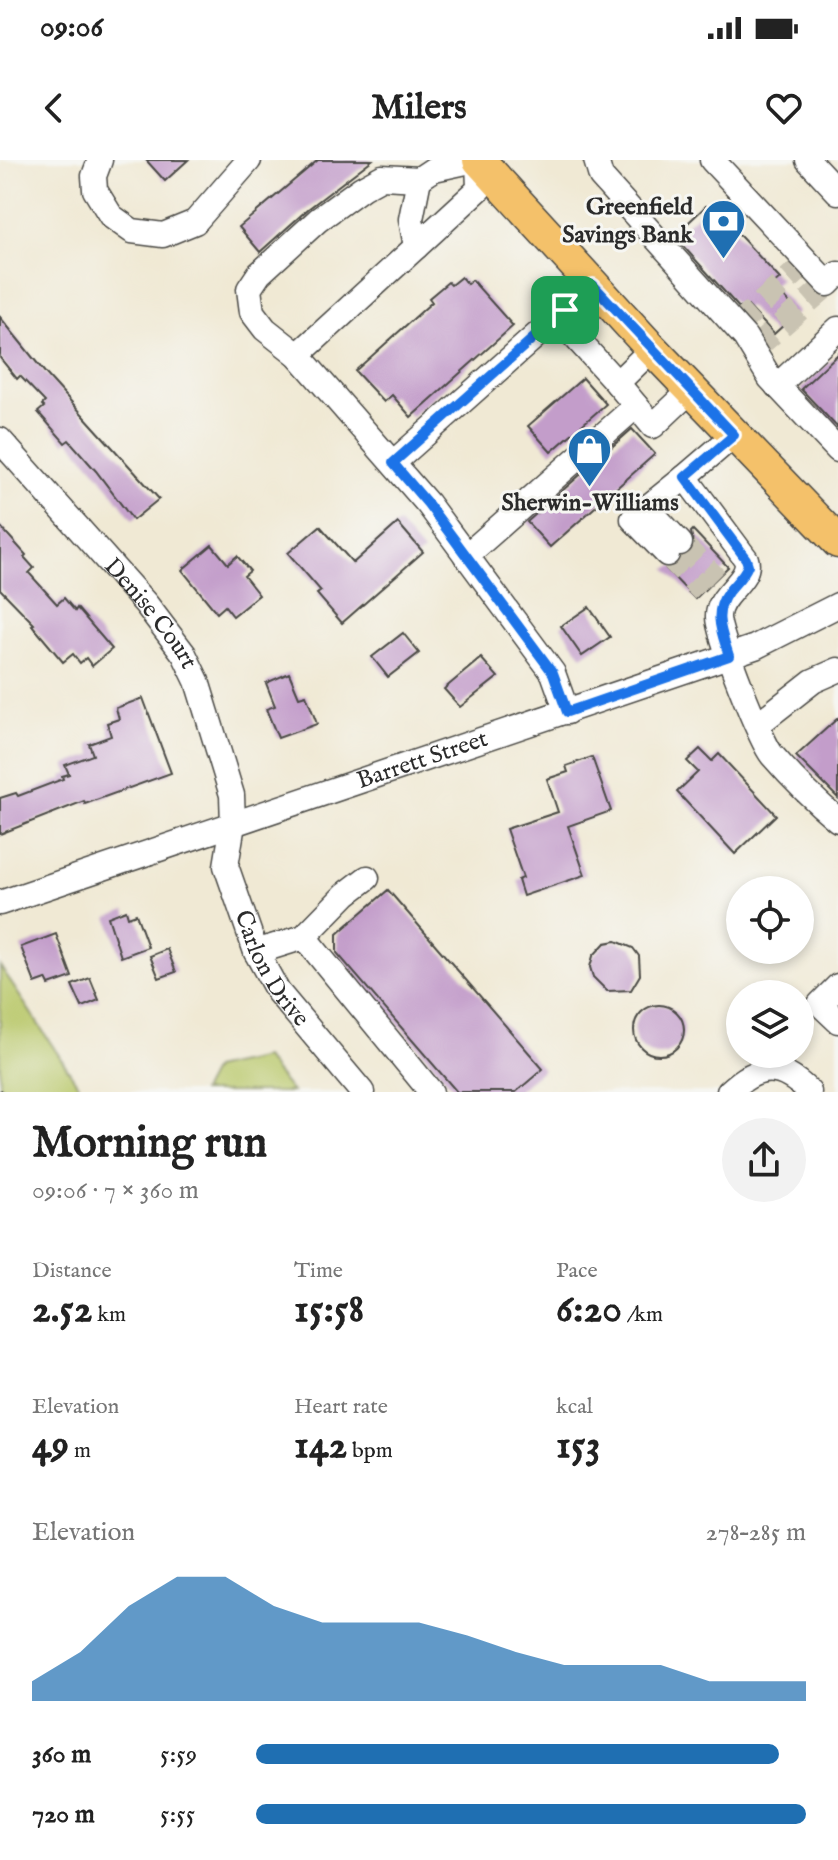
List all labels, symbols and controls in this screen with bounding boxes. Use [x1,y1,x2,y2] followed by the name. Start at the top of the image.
[40,9,103,47] text: 09:06
[371,85,467,131] text: Milers
[32,86,76,130] icon: back
[762,86,806,130] icon: heart
[562,192,694,251] place label: Greenfield Savings Bank
[700,197,748,260] bank icon: Greenfield Savings Bank
[531,276,599,344] pin
[543,288,587,332] icon: arrive
[566,425,614,488] shop icon: Sherwin-Williams
[501,488,679,519] place label: Sherwin-Williams
[97,552,204,674] street label: Denise Court
[353,723,492,796] street label: Barrett Street
[726,876,814,1068] map controls
[726,876,814,964] button: locate
[227,906,316,1033] street label: Carlon Drive
[726,980,814,1068] button: layers
[32,1116,267,1172] text: Morning run
[722,1118,806,1202] button: share
[32,1174,199,1207] text: 09:06 · 7 × 360 m
[32,1257,112,1285] text: Distance
[294,1257,343,1285] text: Time
[556,1257,598,1285] text: Pace
[32,1285,92,1336] text: 2.52
[294,1285,364,1336] text: 15:58
[556,1285,622,1336] text: 6:20
[92,1301,126,1329] text: km
[622,1301,663,1329] text: /km
[32,1393,119,1421] text: Elevation
[294,1393,388,1421] text: Heart rate
[556,1393,593,1421] text: kcal
[32,1421,69,1472] text: 49
[294,1421,347,1472] text: 142
[556,1421,600,1472] text: 153
[69,1437,91,1465] text: m
[347,1437,393,1465] text: bpm
[32,1516,135,1549] text: Elevation
[705,1516,806,1549] text: 278–285 m
[32,1738,91,1771] text: 360 m
[160,1738,197,1771] text: 5:59
[32,1798,95,1831] text: 720 m
[160,1798,195,1831] text: 5:55

